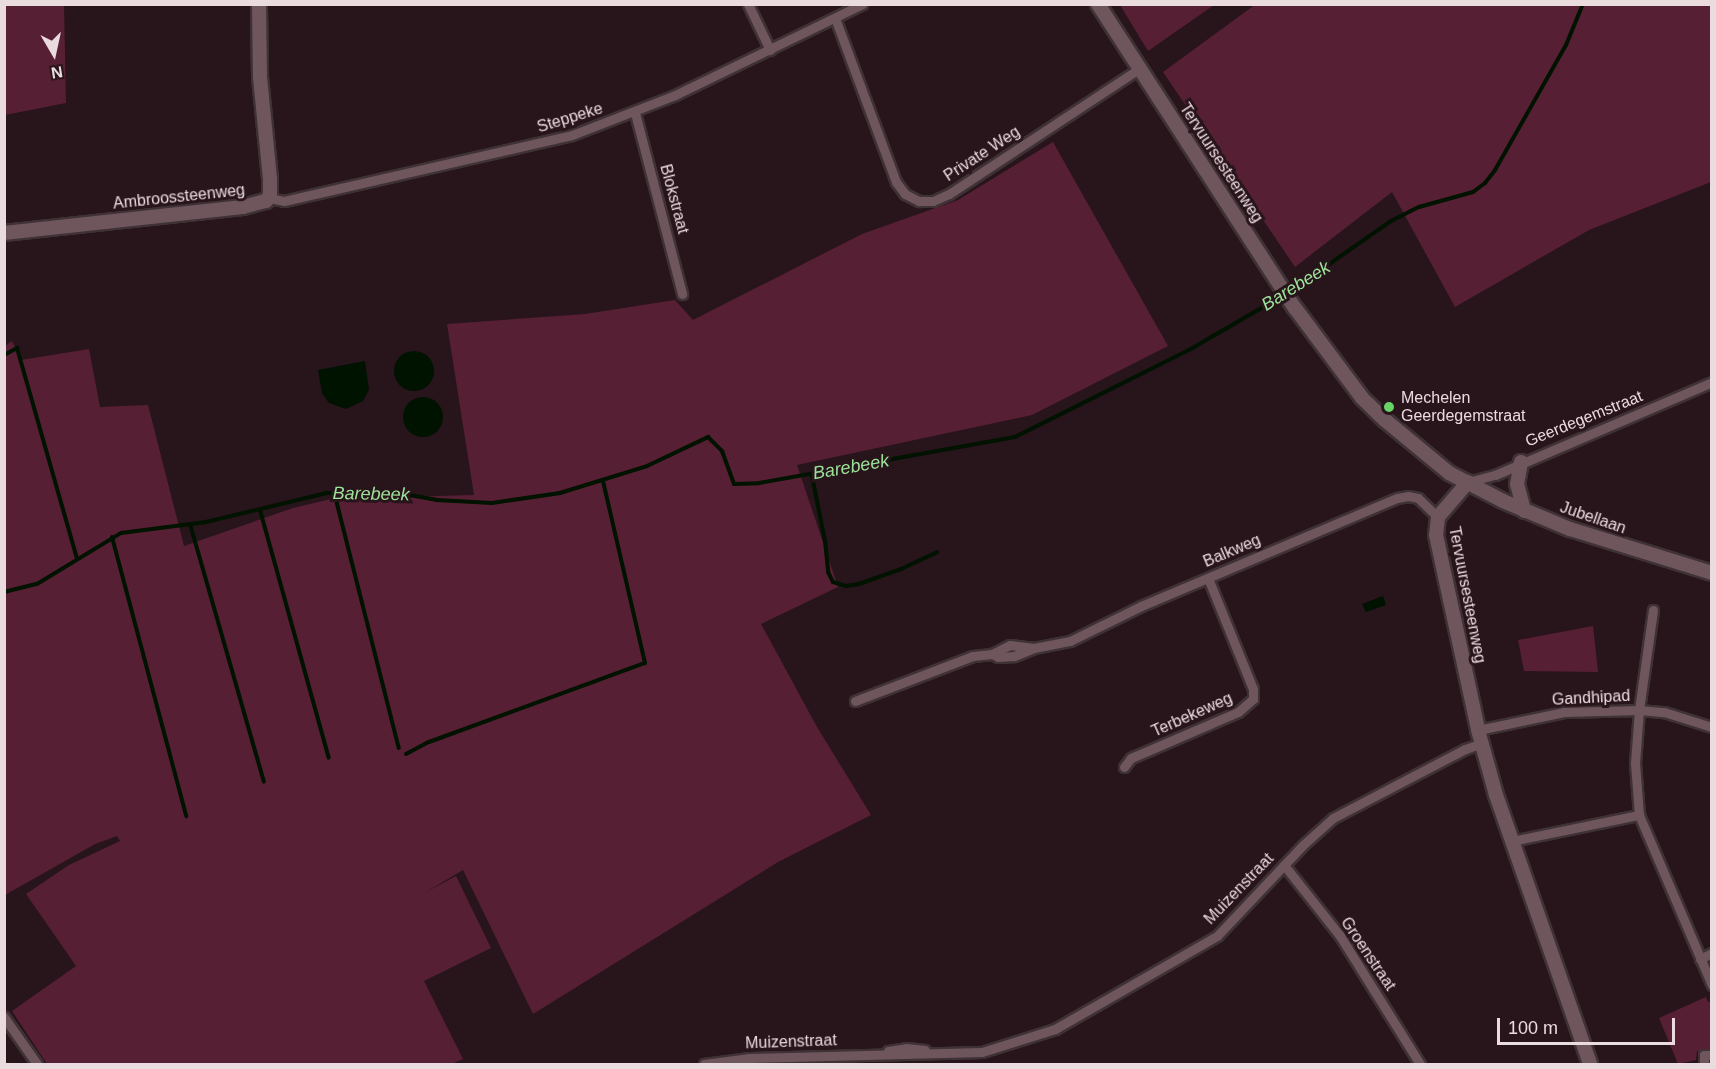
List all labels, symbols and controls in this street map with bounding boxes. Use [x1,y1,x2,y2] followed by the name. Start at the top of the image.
[24,24,84,84] north arrow
[50,63,64,82] text: N
[535,99,605,137] street label: Steppeke
[1175,100,1267,226] street label: Tervuursesteenweg
[940,122,1024,186] street label: Private Weg
[656,162,692,236] street label: Blokstraat
[112,181,246,213] street label: Ambroossteenweg
[1258,256,1334,316] water label: Barebeek
[1523,387,1645,451] street label: Geerdegemstraat
[1401,388,1526,426] place label: Mechelen Geerdegemstraat
[1382,400,1396,414] marker: Mechelen Geerdegemstraat
[811,450,891,484] water label: Barebeek
[332,483,410,505] water label: Barebeek
[1557,498,1629,538] street label: Jubellaan
[1444,525,1490,665] street label: Tervuursesteenweg
[1200,530,1264,572] street label: Balkweg
[1551,686,1631,710] street label: Gandhipad
[1149,689,1235,741] street label: Terbekeweg
[1200,849,1278,929] street label: Muizenstraat
[1336,914,1400,994] street label: Groenstraat
[1500,1006,1678,1044] scale bar
[1508,1018,1558,1038] text: 100 m
[745,1031,837,1053] street label: Muizenstraat

